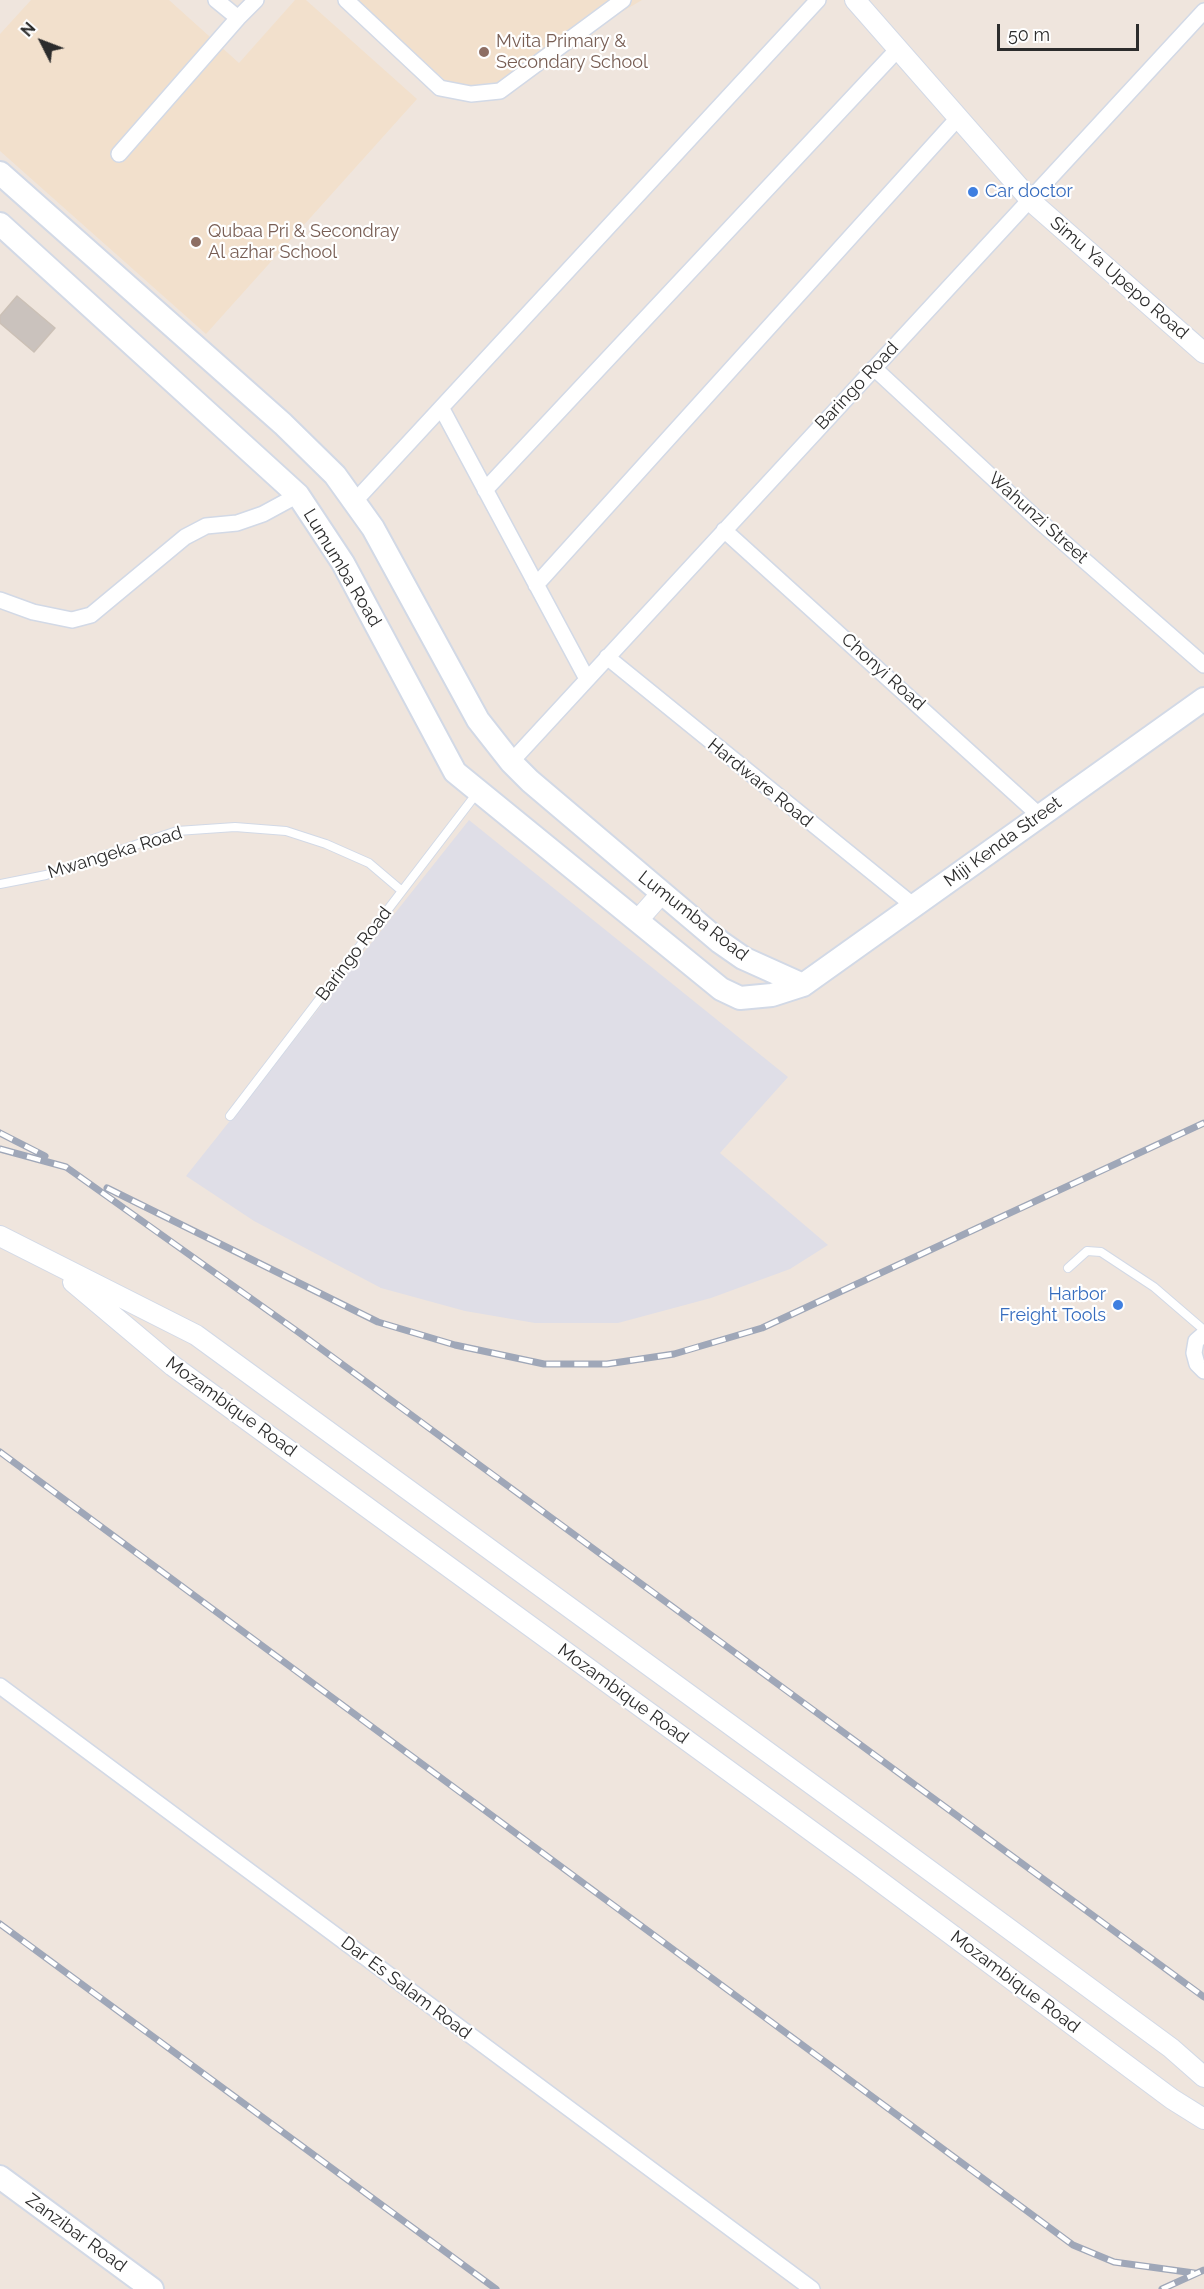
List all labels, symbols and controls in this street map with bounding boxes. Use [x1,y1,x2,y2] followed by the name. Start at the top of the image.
[12,12,72,72] north arrow
[1000,12,1142,50] scale bar
[17,19,39,41] text: N
[1008,24,1050,45] text: 50 m
[496,31,648,74] place label: Mvita Primary & Secondary School
[477,45,491,59] marker: Mvita Primary & Secondary School
[985,181,1073,203] place label: Car doctor
[966,185,980,199] marker: Car doctor
[1046,212,1192,344] street label: Simu Ya Upepo Road
[208,221,399,264] place label: Qubaa Pri & Secondray Al azhar School
[189,235,203,249] marker: Qubaa Pri & Secondray Al azhar School
[811,338,903,434] street label: Baringo Road
[984,468,1092,568] street label: Wahunzi Street
[298,505,386,631] street label: Lumumba Road
[837,629,929,715] street label: Chonyi Road
[703,734,817,832] street label: Hardware Road
[940,792,1066,892] street label: Miji Kenda Street
[45,822,185,884] street label: Mwangeka Road
[634,866,752,966] street label: Lumumba Road
[312,903,396,1005] street label: Baringo Road
[999,1284,1106,1326] place label: Harbor Freight Tools
[1111,1298,1125,1312] marker: Harbor Freight Tools
[161,1352,301,1462] street label: Mozambique Road
[553,1639,693,1749] street label: Mozambique Road
[946,1926,1084,2038] street label: Mozambique Road
[337,1932,475,2044] street label: Dar Es Salam Road
[21,2189,131,2277] street label: Zanzibar Road

